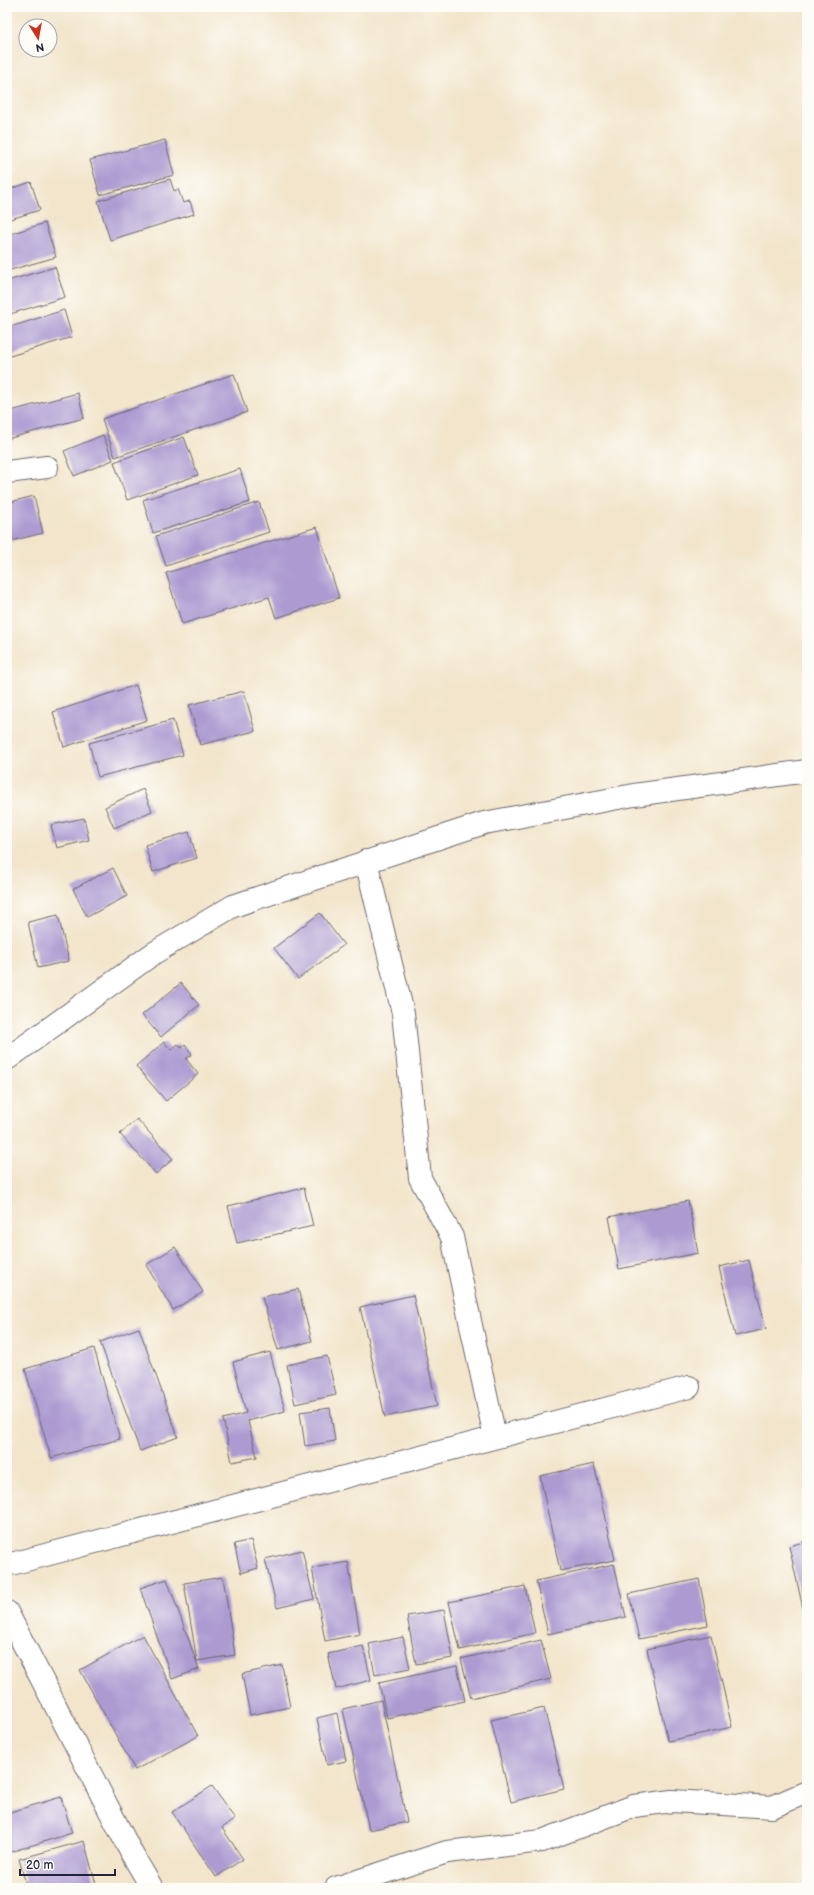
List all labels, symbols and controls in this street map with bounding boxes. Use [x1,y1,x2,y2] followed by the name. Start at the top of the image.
[18,18,58,58] north arrow
[35,40,45,54] text: N
[20,1851,115,1877] scale bar
[26,1858,53,1873] text: 20 m

